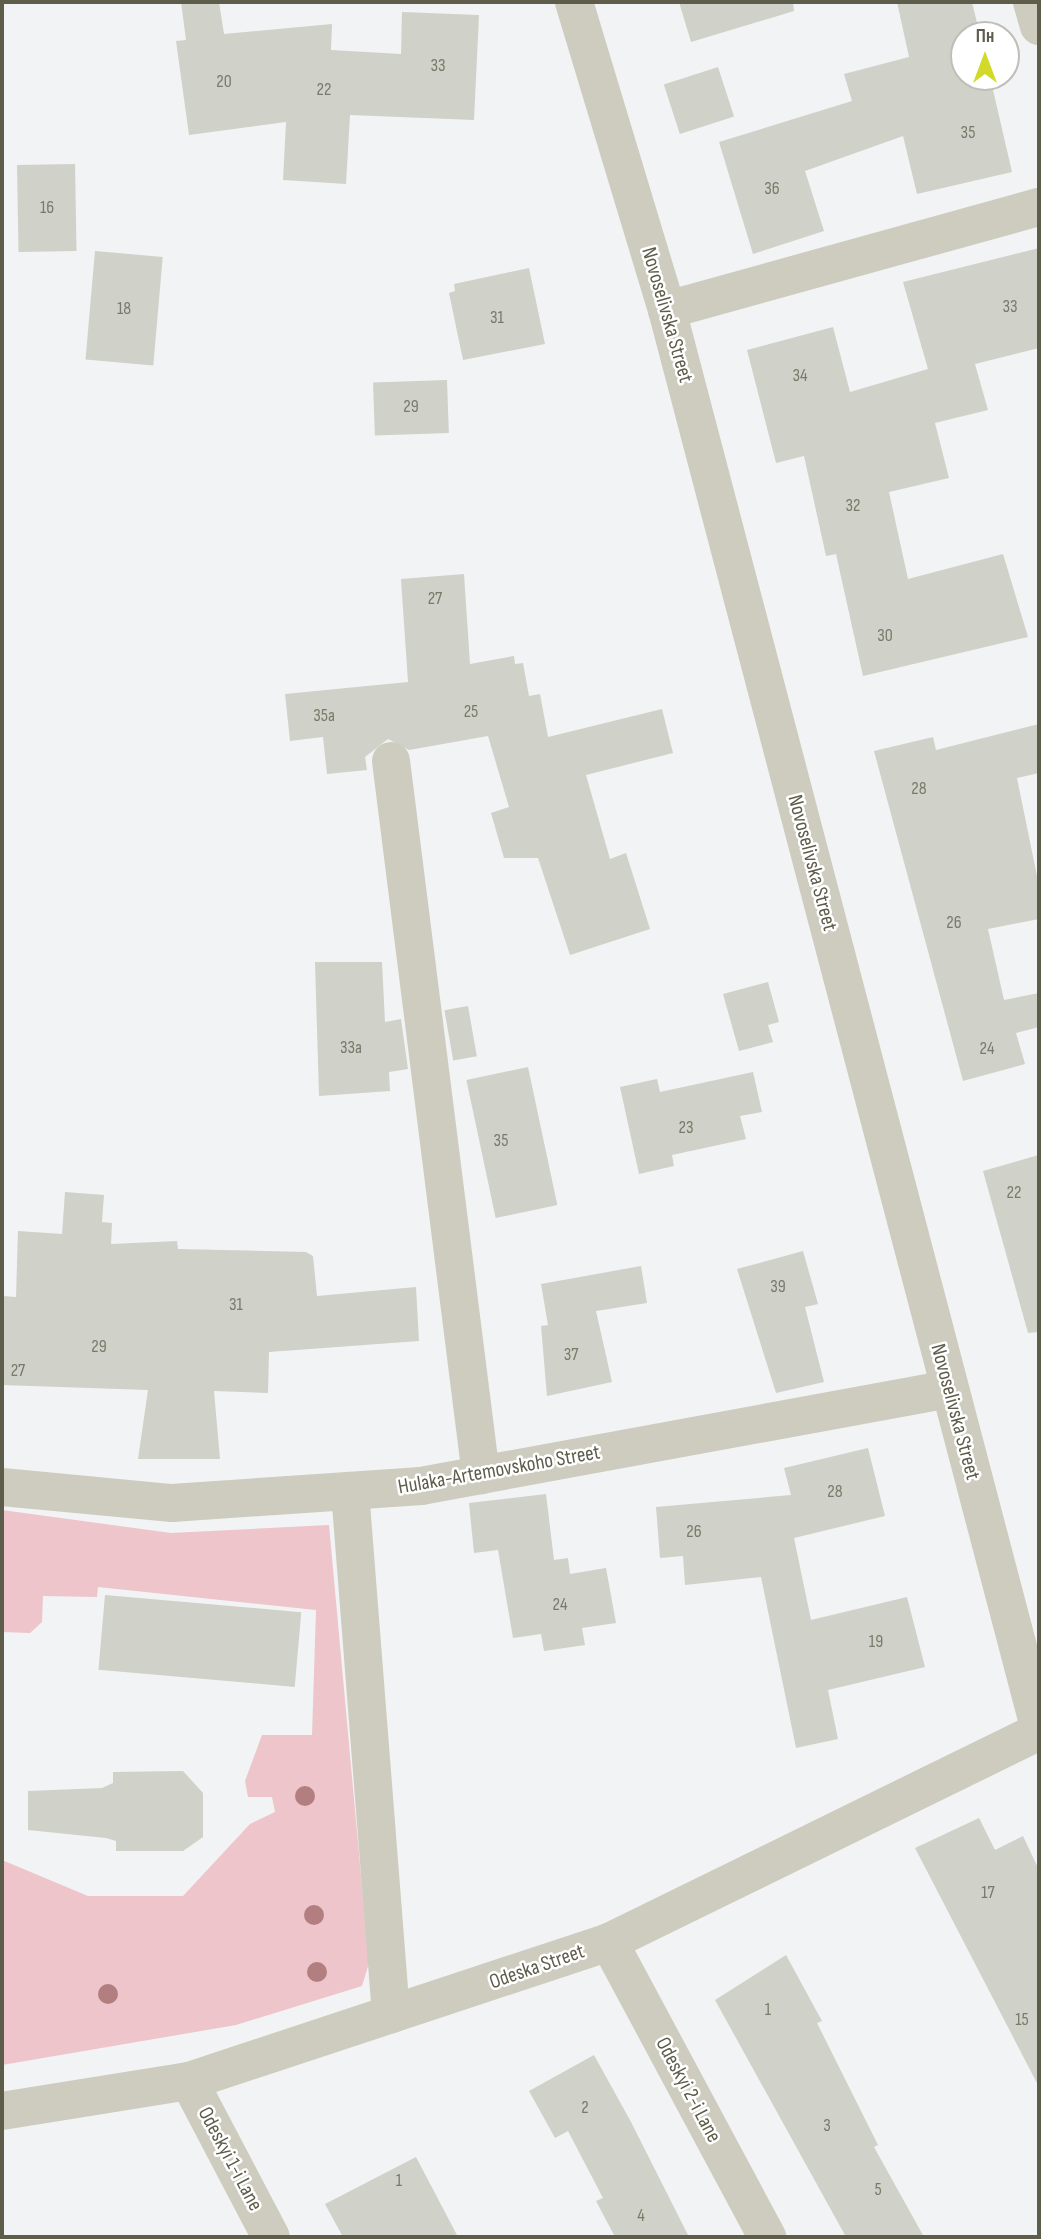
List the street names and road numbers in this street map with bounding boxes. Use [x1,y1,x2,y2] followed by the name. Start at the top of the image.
[636,244,698,386] street label: Novoselivska Street
[782,792,842,934] street label: Novoselivska Street
[925,1341,985,1483] street label: Novoselivska Street
[396,1440,602,1500] street label: Hulaka-Artemovskoho Street
[486,1939,588,1995] street label: Odeska Street
[650,2033,726,2147] street label: Odeskyi 2-i Lane
[192,2103,268,2215] street label: Odeskyi 1-i Lane

